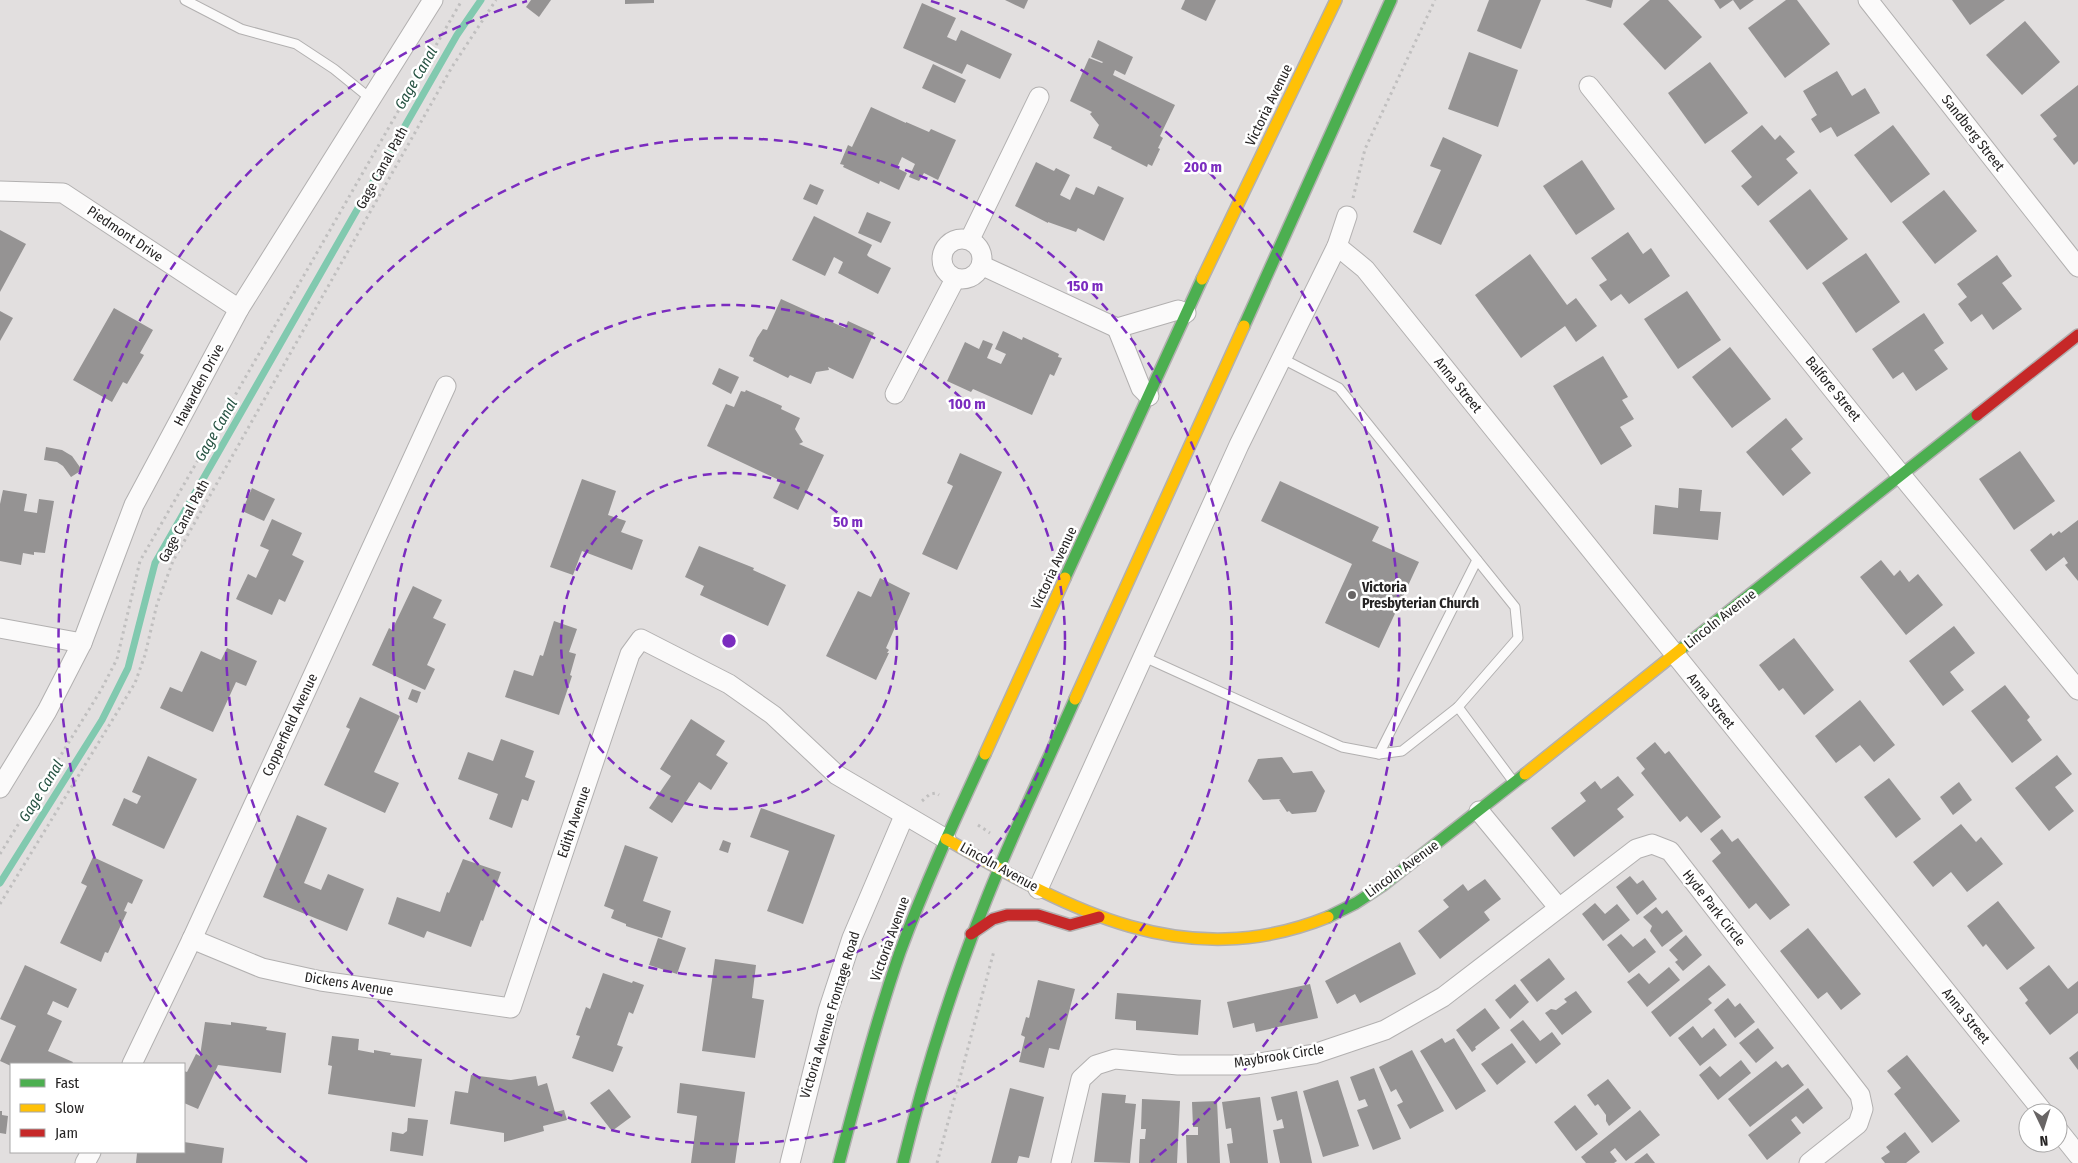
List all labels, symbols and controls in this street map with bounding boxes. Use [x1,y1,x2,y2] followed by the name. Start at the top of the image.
[391,43,441,113] water label: Gage Canal
[1242,61,1296,149] street label: Victoria Avenue
[1938,91,2008,175] street label: Sandberg Street
[352,124,412,212] street label: Gage Canal Path
[1183,158,1222,176] text: 200 m
[84,202,166,266] street label: Piedmont Drive
[1067,277,1103,295] text: 150 m
[170,341,228,429] street label: Hawarden Drive
[1802,353,1865,425] street label: Balfore Street
[1430,354,1486,417] street label: Anna Street
[191,395,241,465] water label: Gage Canal
[948,395,986,413] text: 100 m
[155,477,213,565] street label: Gage Canal Path
[833,513,863,531] text: 50 m
[1027,524,1081,612] street label: Victoria Avenue
[1361,579,1479,612] place label: Victoria Presbyterian Church
[1681,586,1759,652] street label: Lincoln Avenue
[1346,589,1358,601] marker: Victoria Presbyterian Church
[720,632,738,650] centre of rings
[1683,670,1739,733] street label: Anna Street
[259,671,321,779] street label: Copperfield Avenue
[15,757,67,825] water label: Gage Canal
[554,784,594,860] street label: Edith Avenue
[1362,837,1442,901] street label: Lincoln Avenue
[957,839,1041,895] street label: Lincoln Avenue
[1679,866,1749,950] street label: Hyde Park Circle
[867,894,913,984] street label: Victoria Avenue
[796,929,864,1101] street label: Victoria Avenue Frontage Road
[303,969,395,999] street label: Dickens Avenue
[1938,985,1994,1048] street label: Anna Street
[1233,1040,1325,1072] street label: Maybrook Circle
[10,1063,185,1153] legend
[55,1074,79,1092] text: Fast
[55,1099,84,1117] text: Slow
[2018,1103,2068,1153] north arrow
[55,1124,78,1142] text: Jam
[2039,1132,2049,1149] text: N

